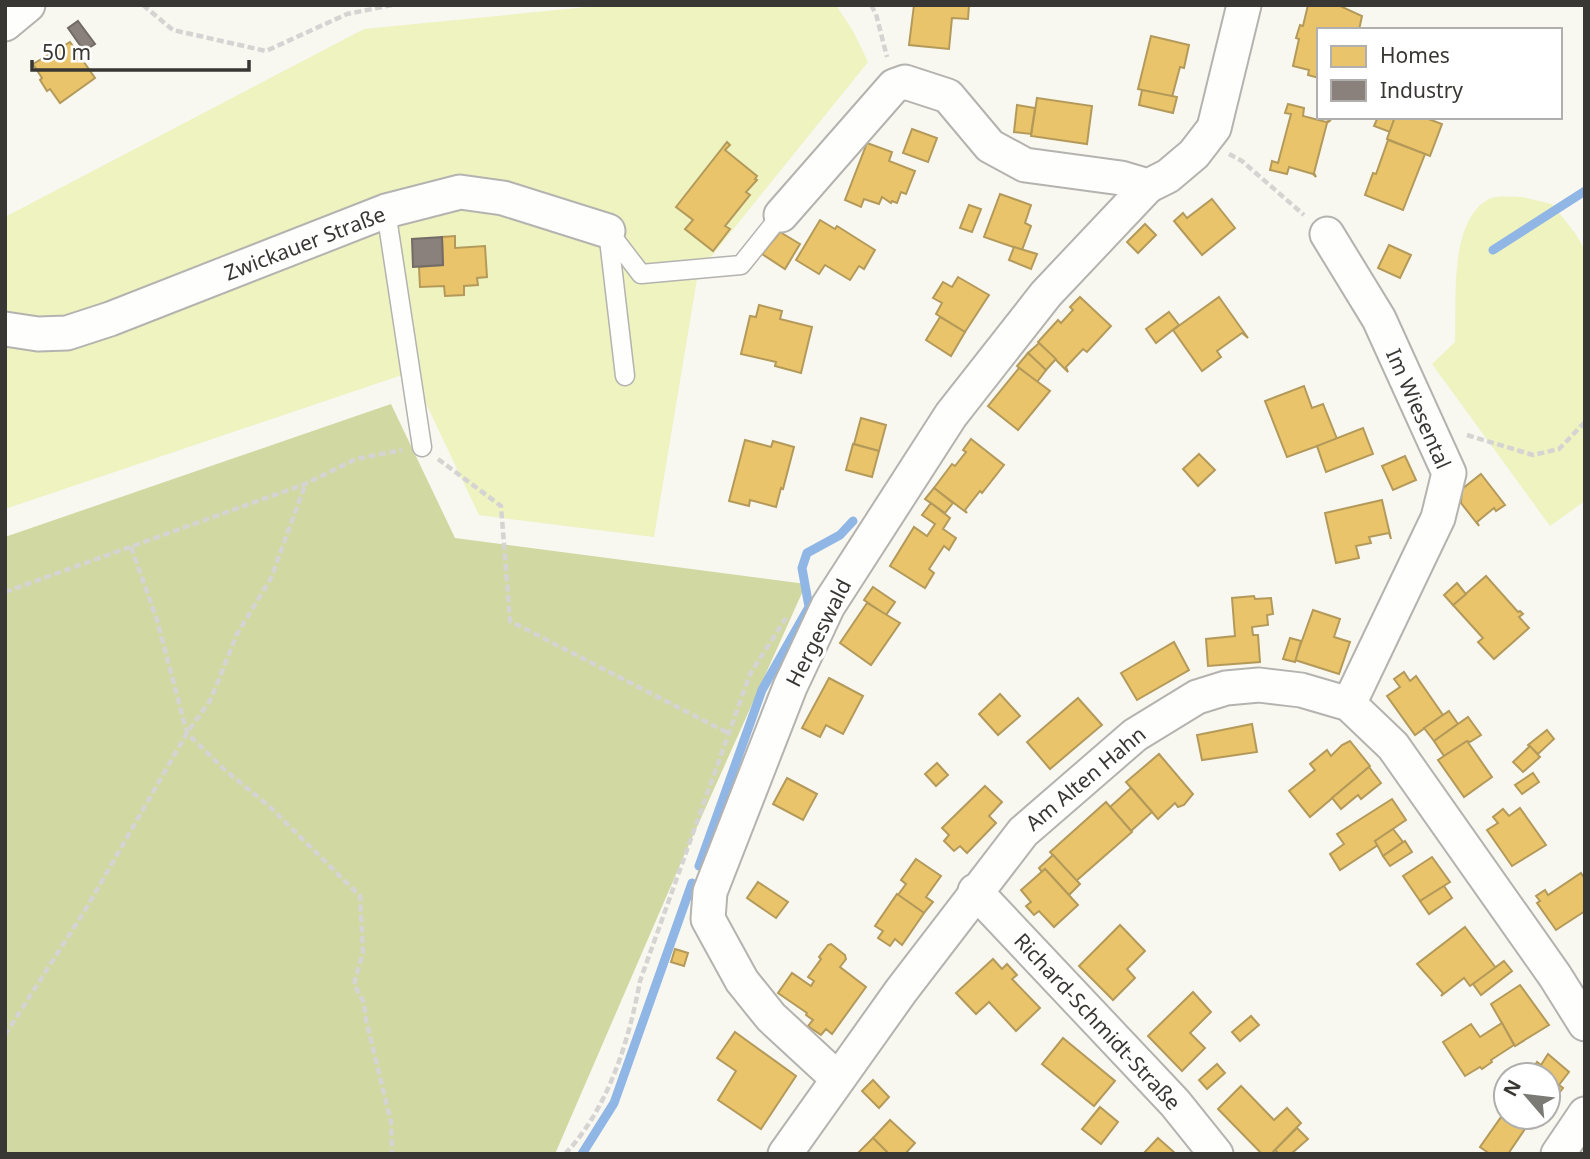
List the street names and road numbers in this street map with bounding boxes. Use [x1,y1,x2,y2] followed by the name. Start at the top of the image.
[220,199,389,287] street label: Zwickauer Straße
[1380,344,1458,473] street label: Im Wiesental
[779,574,857,691] street label: Hergeswald
[1019,720,1151,837] street label: Am Alten Hahn
[1008,927,1187,1116] street label: Richard-Schmidt-Straße

